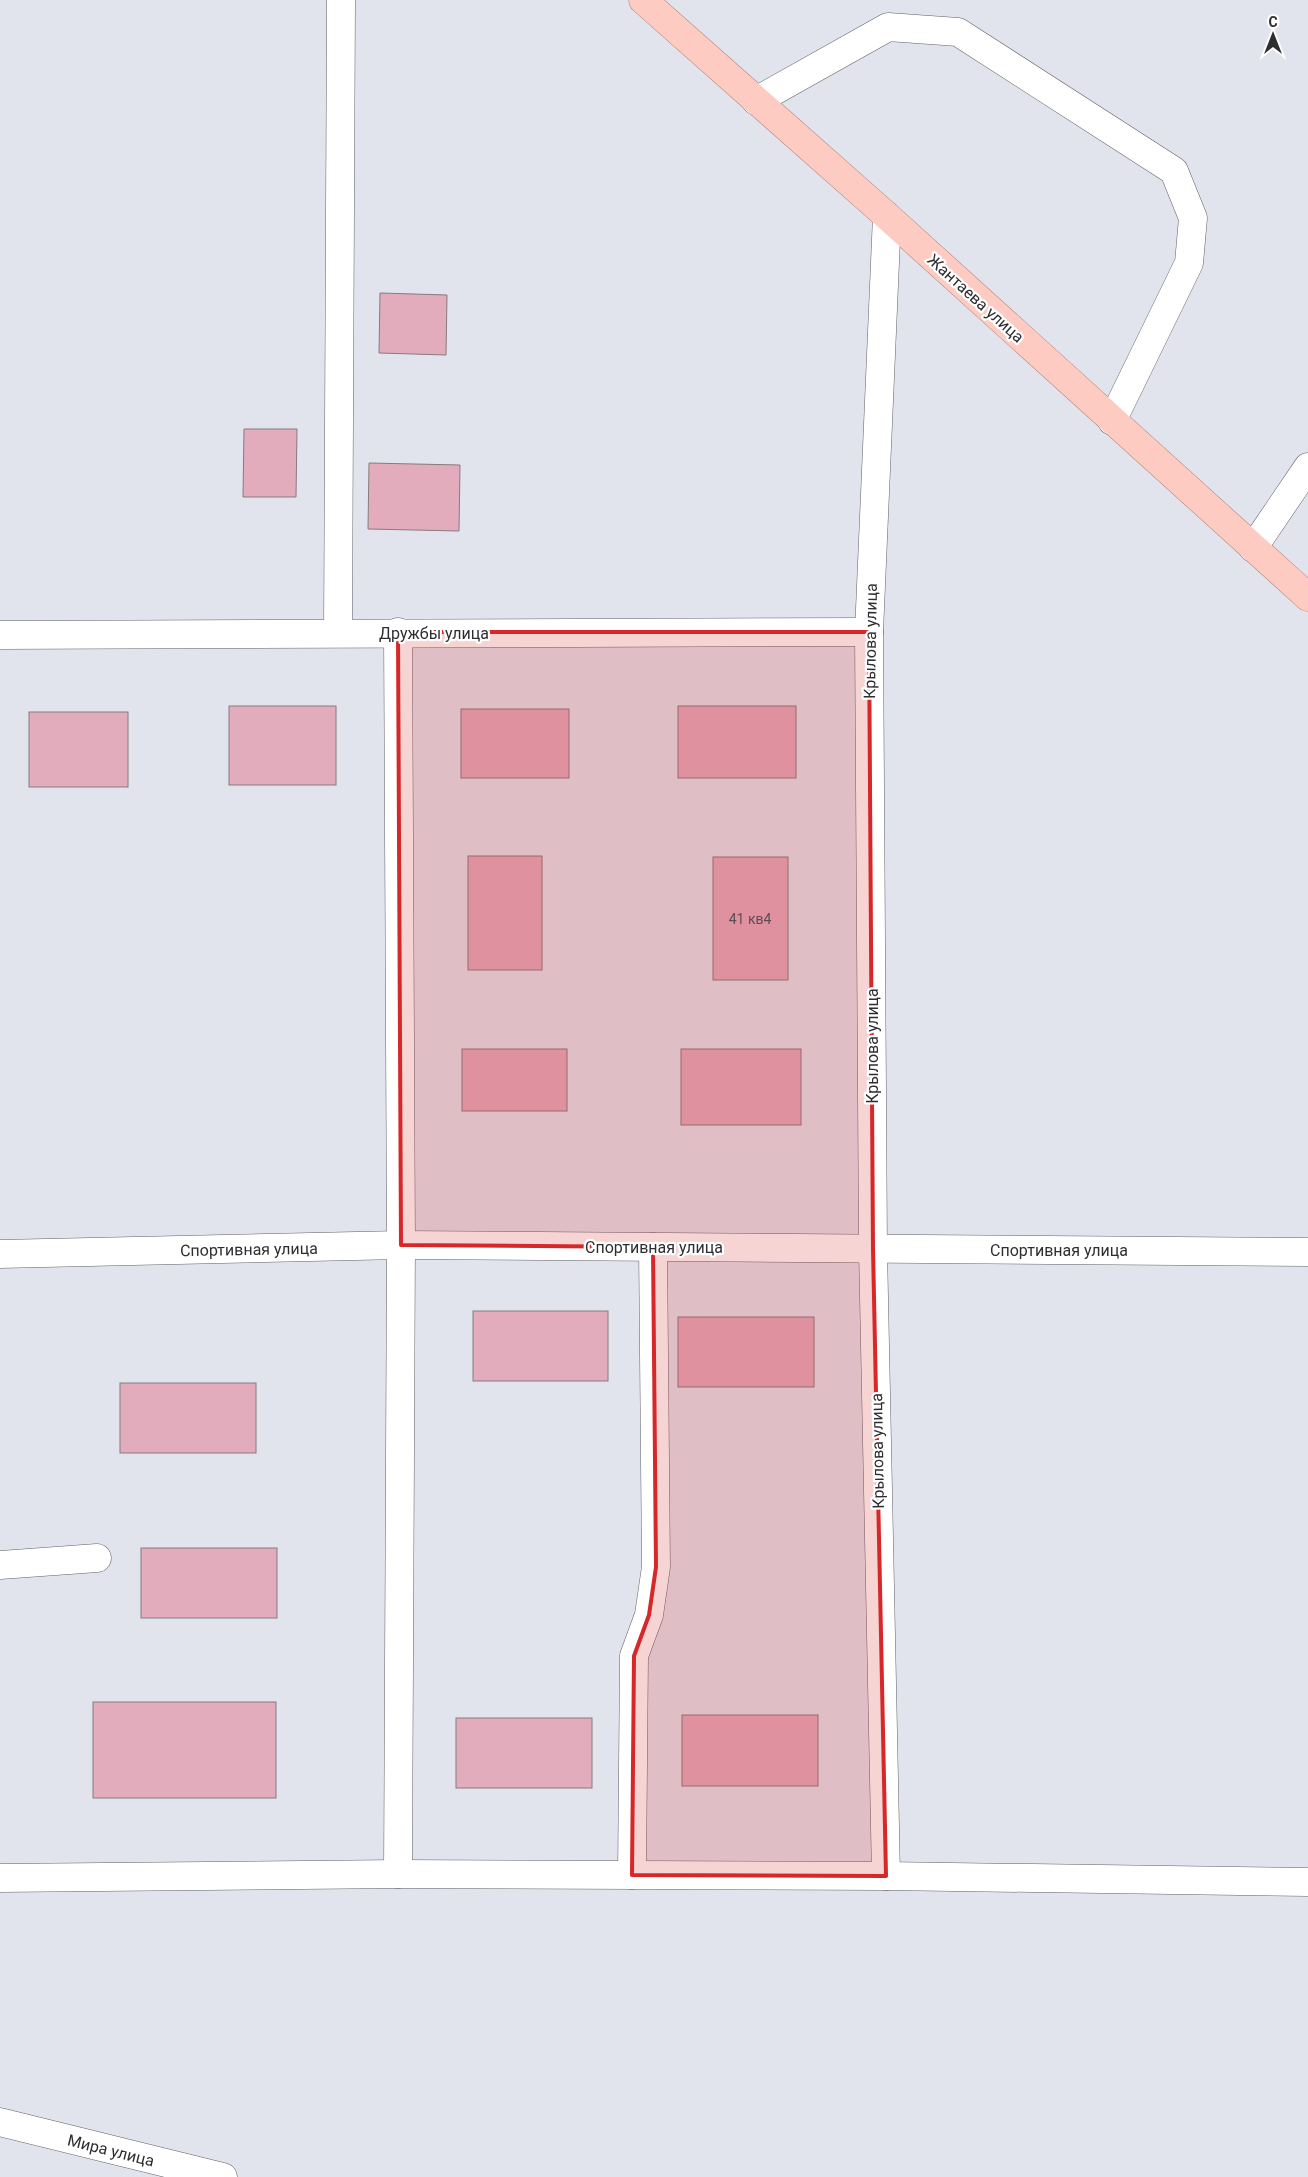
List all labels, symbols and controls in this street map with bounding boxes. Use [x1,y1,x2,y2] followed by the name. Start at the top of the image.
[1248,10,1298,60] north arrow
[1268,14,1278,30] text: С
[924,250,1028,347] street label: Жантаева улица
[860,583,881,699] street label: Крылова улица
[379,624,489,643] street label: Дружбы улица
[729,911,771,927] house number: 41 кв4
[863,988,882,1104] street label: Крылова улица
[585,1238,723,1257] street label: Спортивная улица
[180,1239,318,1260] street label: Спортивная улица
[990,1241,1128,1260] street label: Спортивная улица
[867,1393,888,1509] street label: Крылова улица
[66,2131,156,2170] street label: Мира улица

